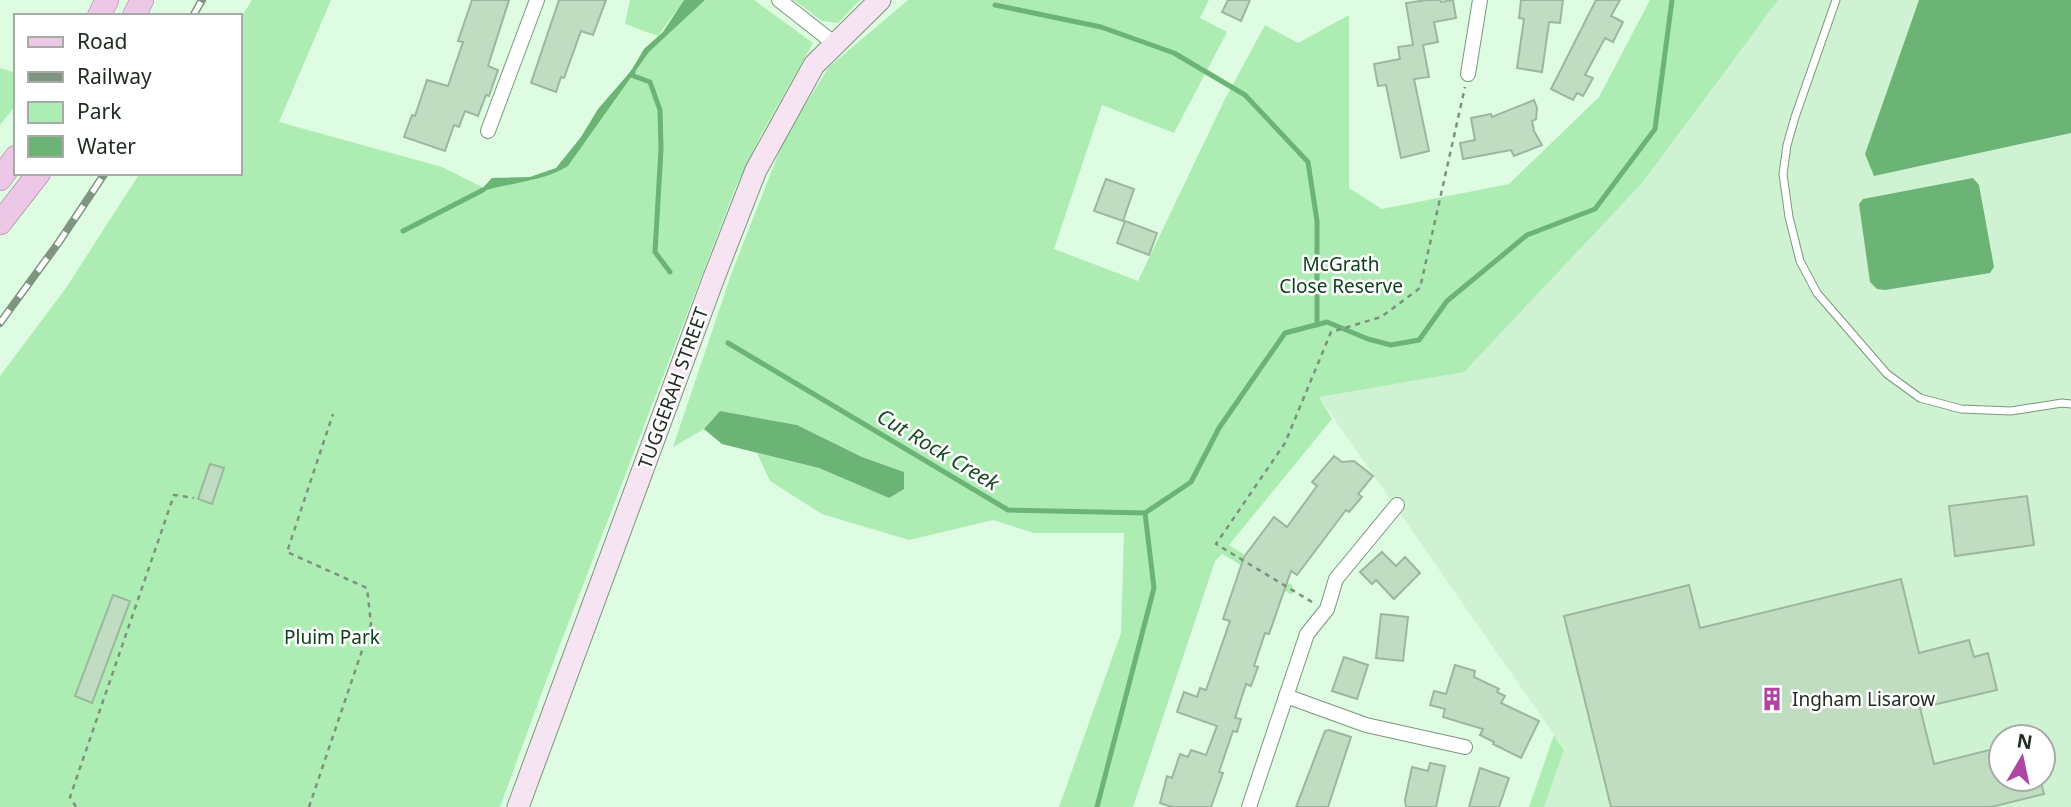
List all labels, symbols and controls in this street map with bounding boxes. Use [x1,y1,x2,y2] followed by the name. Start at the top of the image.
[14,14,242,175] legend
[77,27,127,55] text: Road
[77,62,152,90] text: Railway
[77,97,122,125] text: Park
[77,132,136,160] text: Water
[1279,251,1403,299] park label: McGrath Close Reserve
[632,303,714,472] street label: TUGGERAH STREET
[872,402,1006,497] water label: Cut Rock Creek
[284,624,380,650] park label: Pluim Park
[1758,685,1786,713] building icon: Ingham Lisarow
[1792,686,1935,712] place label: Ingham Lisarow
[1987,723,2057,793] north arrow
[2015,727,2034,755] text: N

